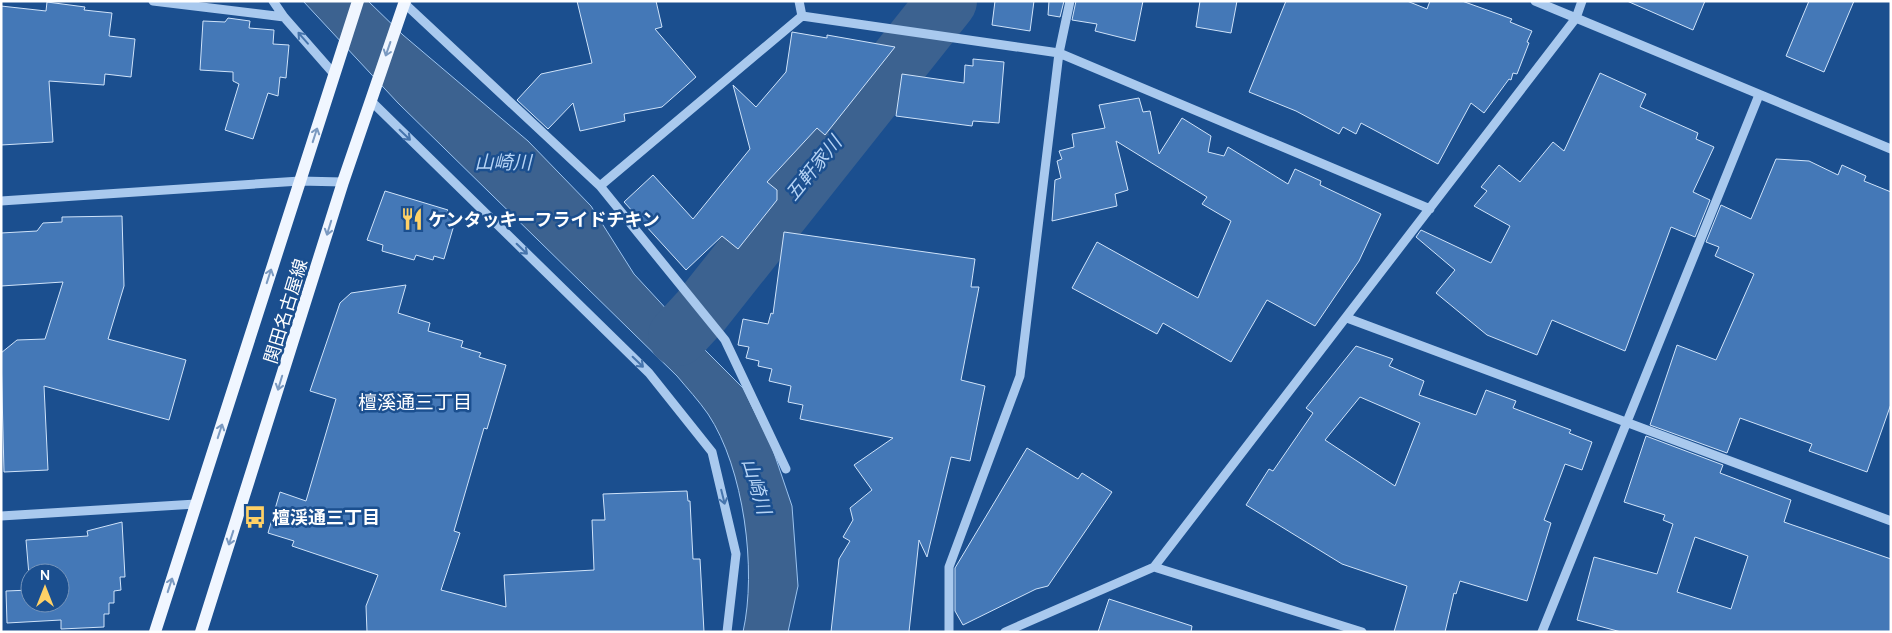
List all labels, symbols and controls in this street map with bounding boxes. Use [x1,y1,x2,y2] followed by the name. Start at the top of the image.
[297,32,308,45] one-way arrow
[383,41,392,56] one-way arrow
[310,127,320,143] one-way arrow
[399,129,412,141] one-way arrow
[779,129,848,206] water label: 五軒家川
[474,149,533,175] water label: 山崎川
[399,206,425,232] restaurant icon: ケンタッキーフライドチキン
[428,207,660,231] place label: ケンタッキーフライドチキン
[323,220,333,236] one-way arrow
[515,243,528,255] one-way arrow
[258,256,312,366] street label: 関田名古屋線
[265,268,275,284] one-way arrow
[632,356,644,369] one-way arrow
[275,375,284,391] one-way arrow
[358,389,472,415] district label: 檀溪通三丁目
[215,423,225,439] one-way arrow
[736,455,778,519] water label: 山崎川
[719,489,728,505] one-way arrow
[242,504,268,530] bus stop icon: 檀渓通三丁目
[272,505,380,529] place label: 檀渓通三丁目
[226,530,235,546] one-way arrow
[20,563,70,613] north arrow
[40,565,50,584] text: N
[166,578,175,594] one-way arrow

